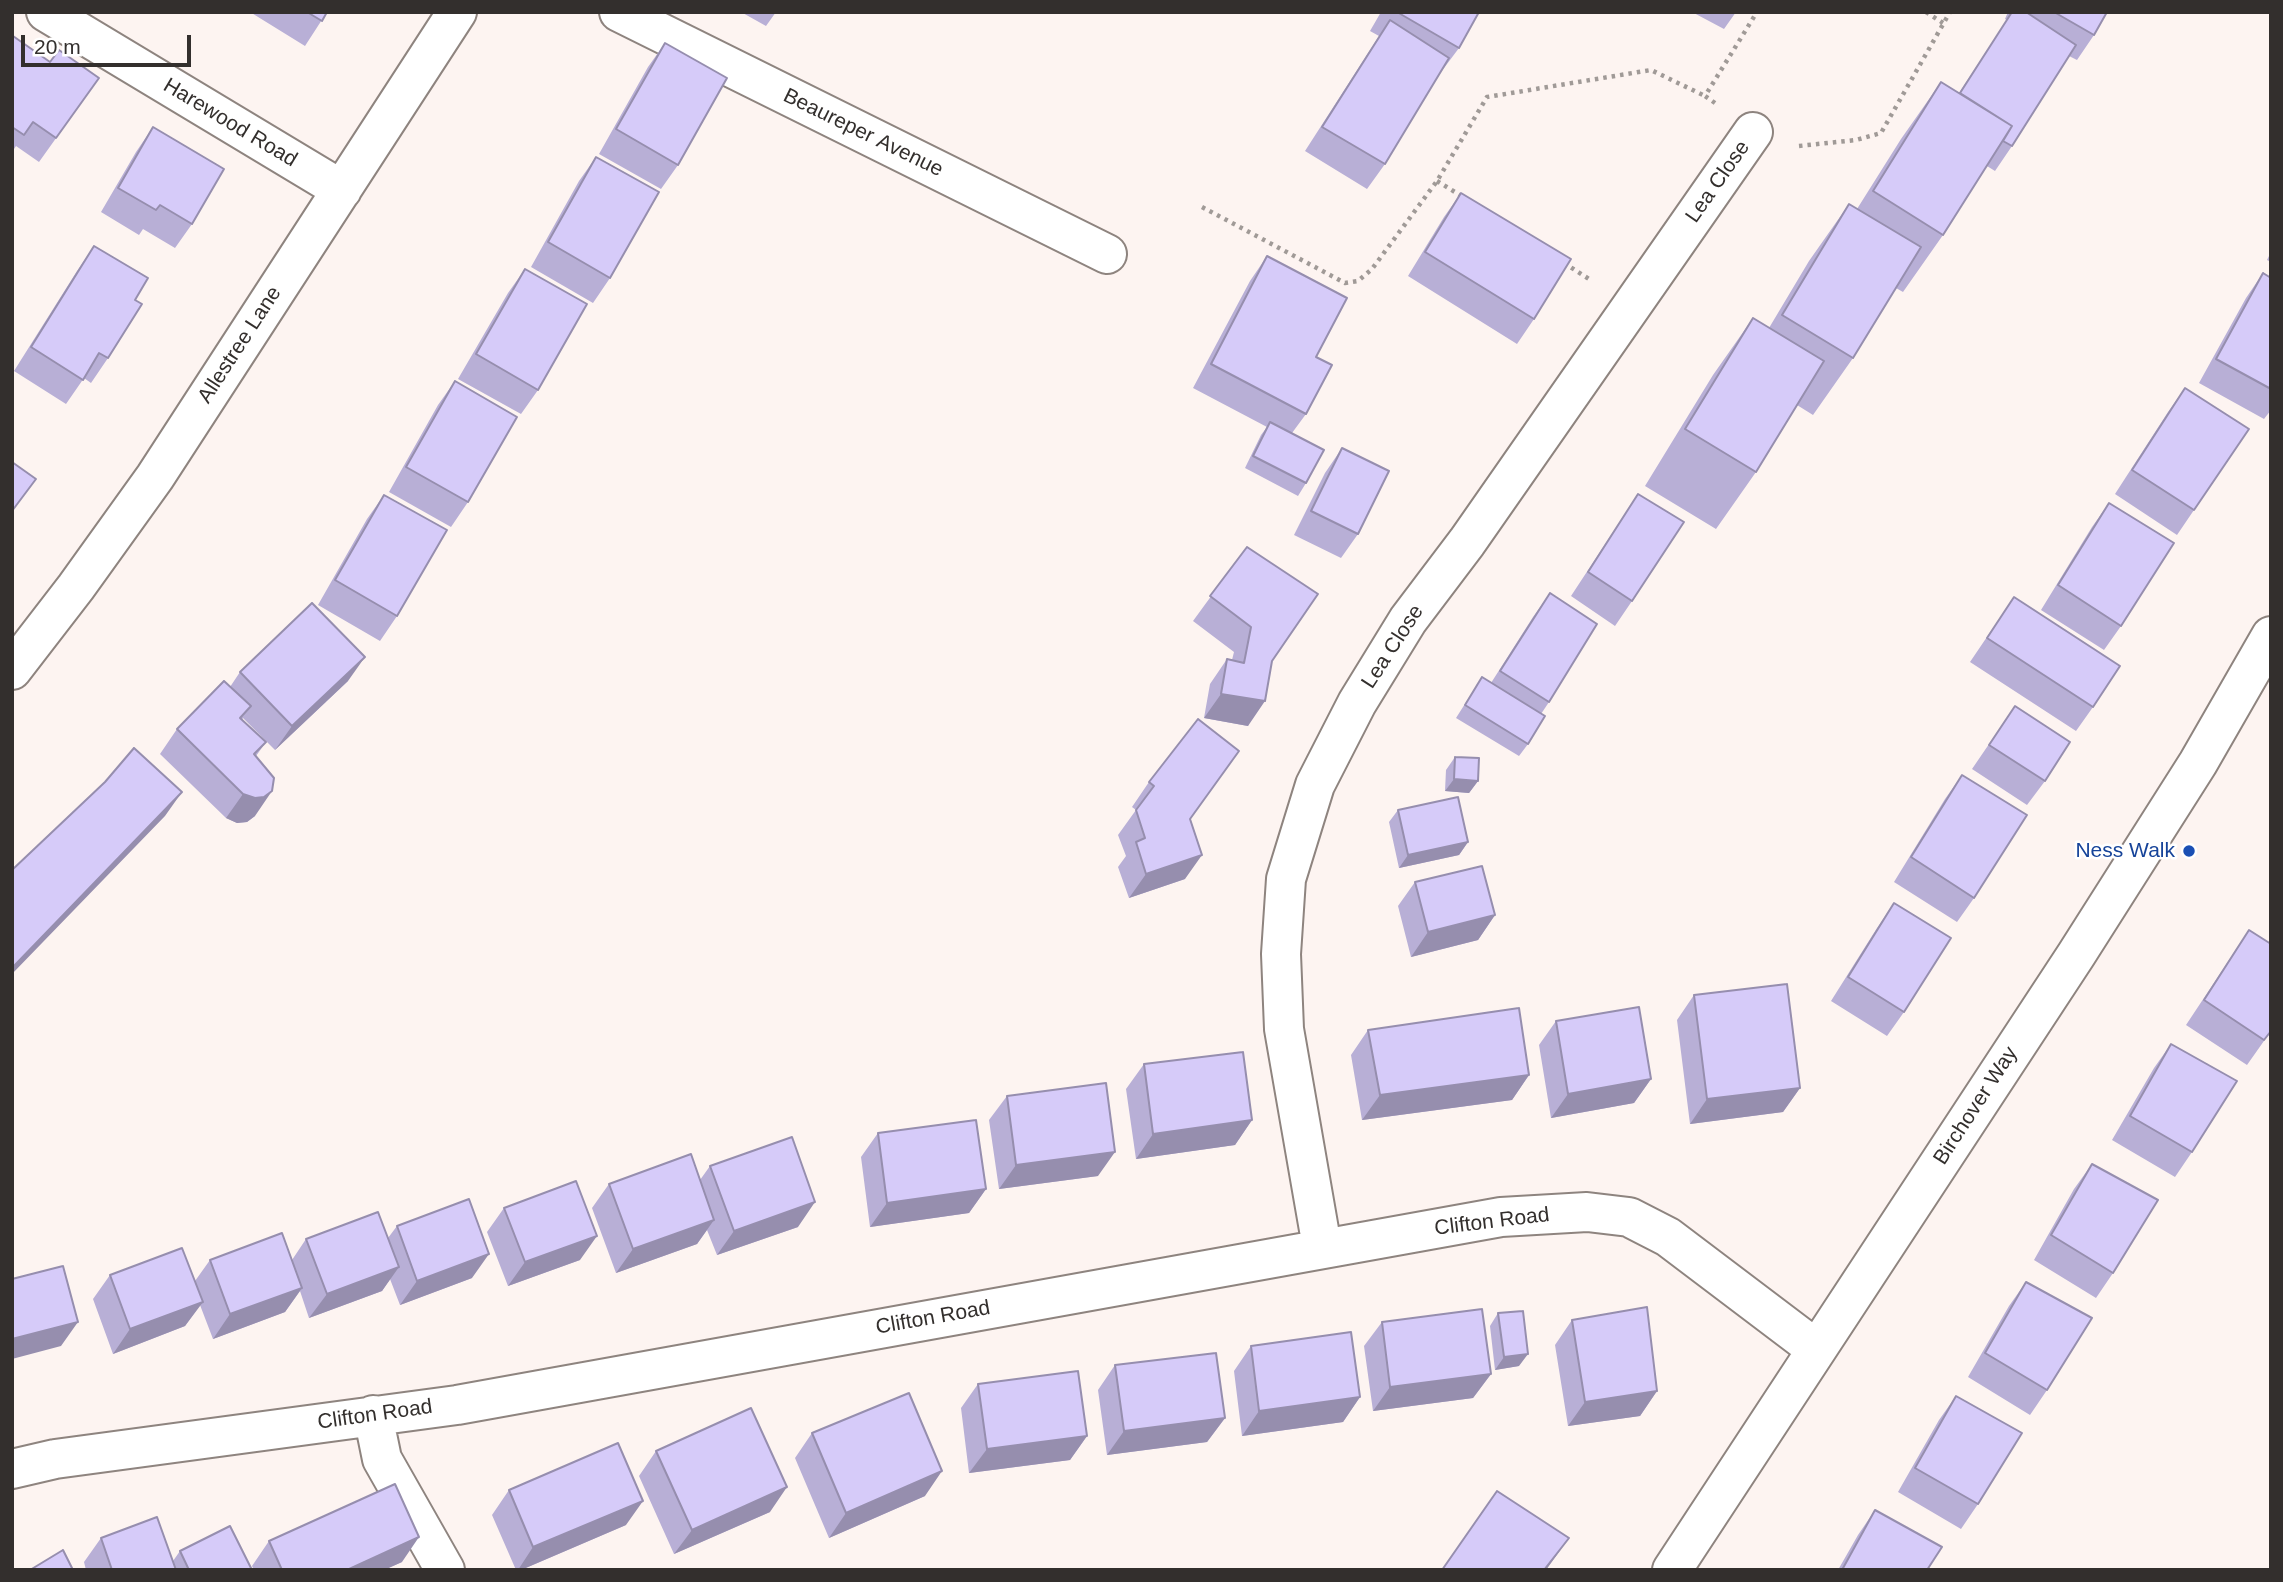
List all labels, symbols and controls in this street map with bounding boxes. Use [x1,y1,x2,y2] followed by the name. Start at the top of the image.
[24,21,194,65] scale bar
[34,35,81,58] text: 20 m
[158,73,302,173] street label: Harewood Road
[779,83,947,183] street label: Beaureper Avenue
[1681,136,1755,228] street label: Lea Close
[193,282,287,408] street label: Allestree Lane
[1357,600,1429,694] street label: Lea Close
[2075,838,2175,864] place label: Ness Walk
[2181,843,2197,859] marker: Ness Walk
[1928,1042,2024,1170] street label: Birchover Way
[1433,1202,1551,1242] street label: Clifton Road
[874,1296,992,1340] street label: Clifton Road
[316,1394,434,1436] street label: Clifton Road

